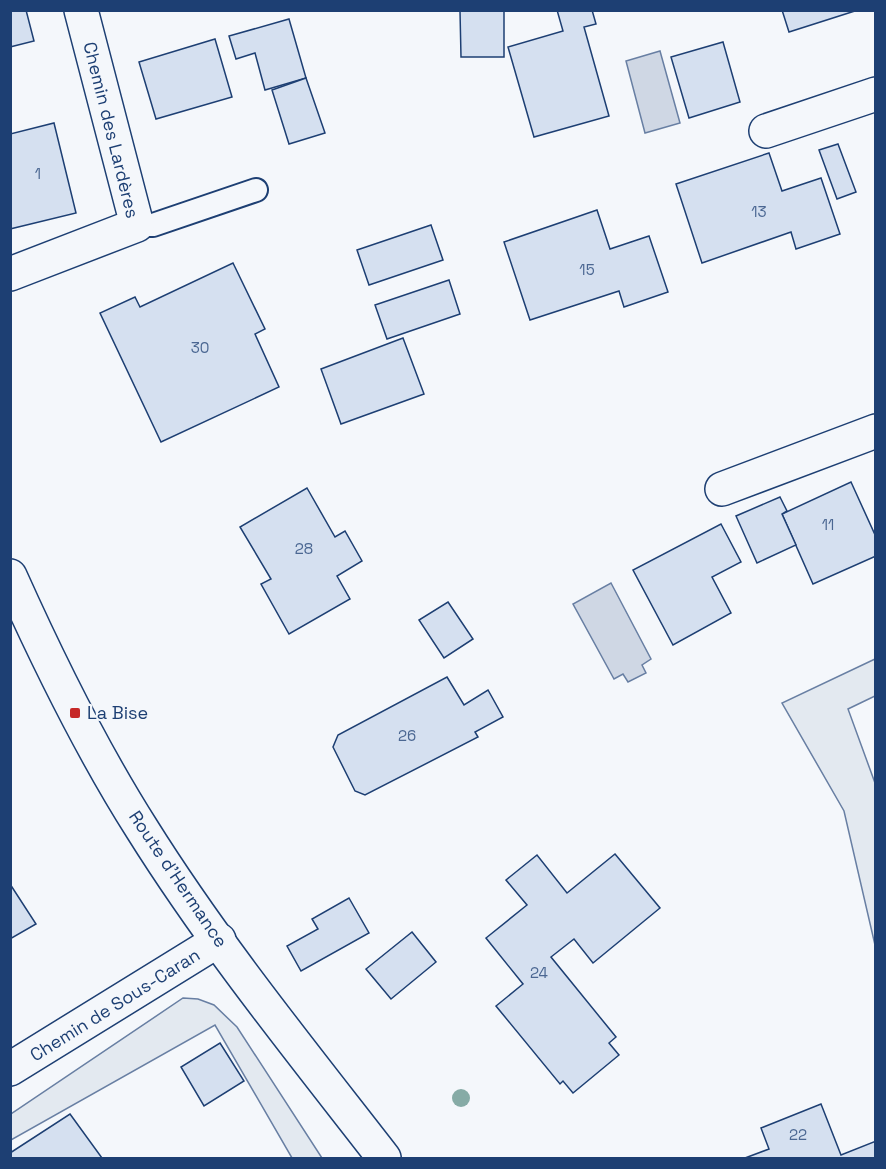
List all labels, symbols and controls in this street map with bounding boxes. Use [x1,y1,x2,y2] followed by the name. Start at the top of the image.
[78,39,144,220] street label: Chemin des Lardères
[35,164,41,183] house number: 1
[751,202,767,221] house number: 13
[579,260,595,279] house number: 15
[191,338,209,357] house number: 30
[822,515,834,534] house number: 11
[295,539,313,558] house number: 28
[87,701,148,724] place label: La Bise
[68,706,82,720] marker: La Bise
[398,726,416,745] house number: 26
[124,806,233,952] street label: Route d'Hermance
[25,943,204,1066] street label: Chemin de Sous-Caran
[530,963,548,982] house number: 24
[789,1125,807,1144] house number: 22

